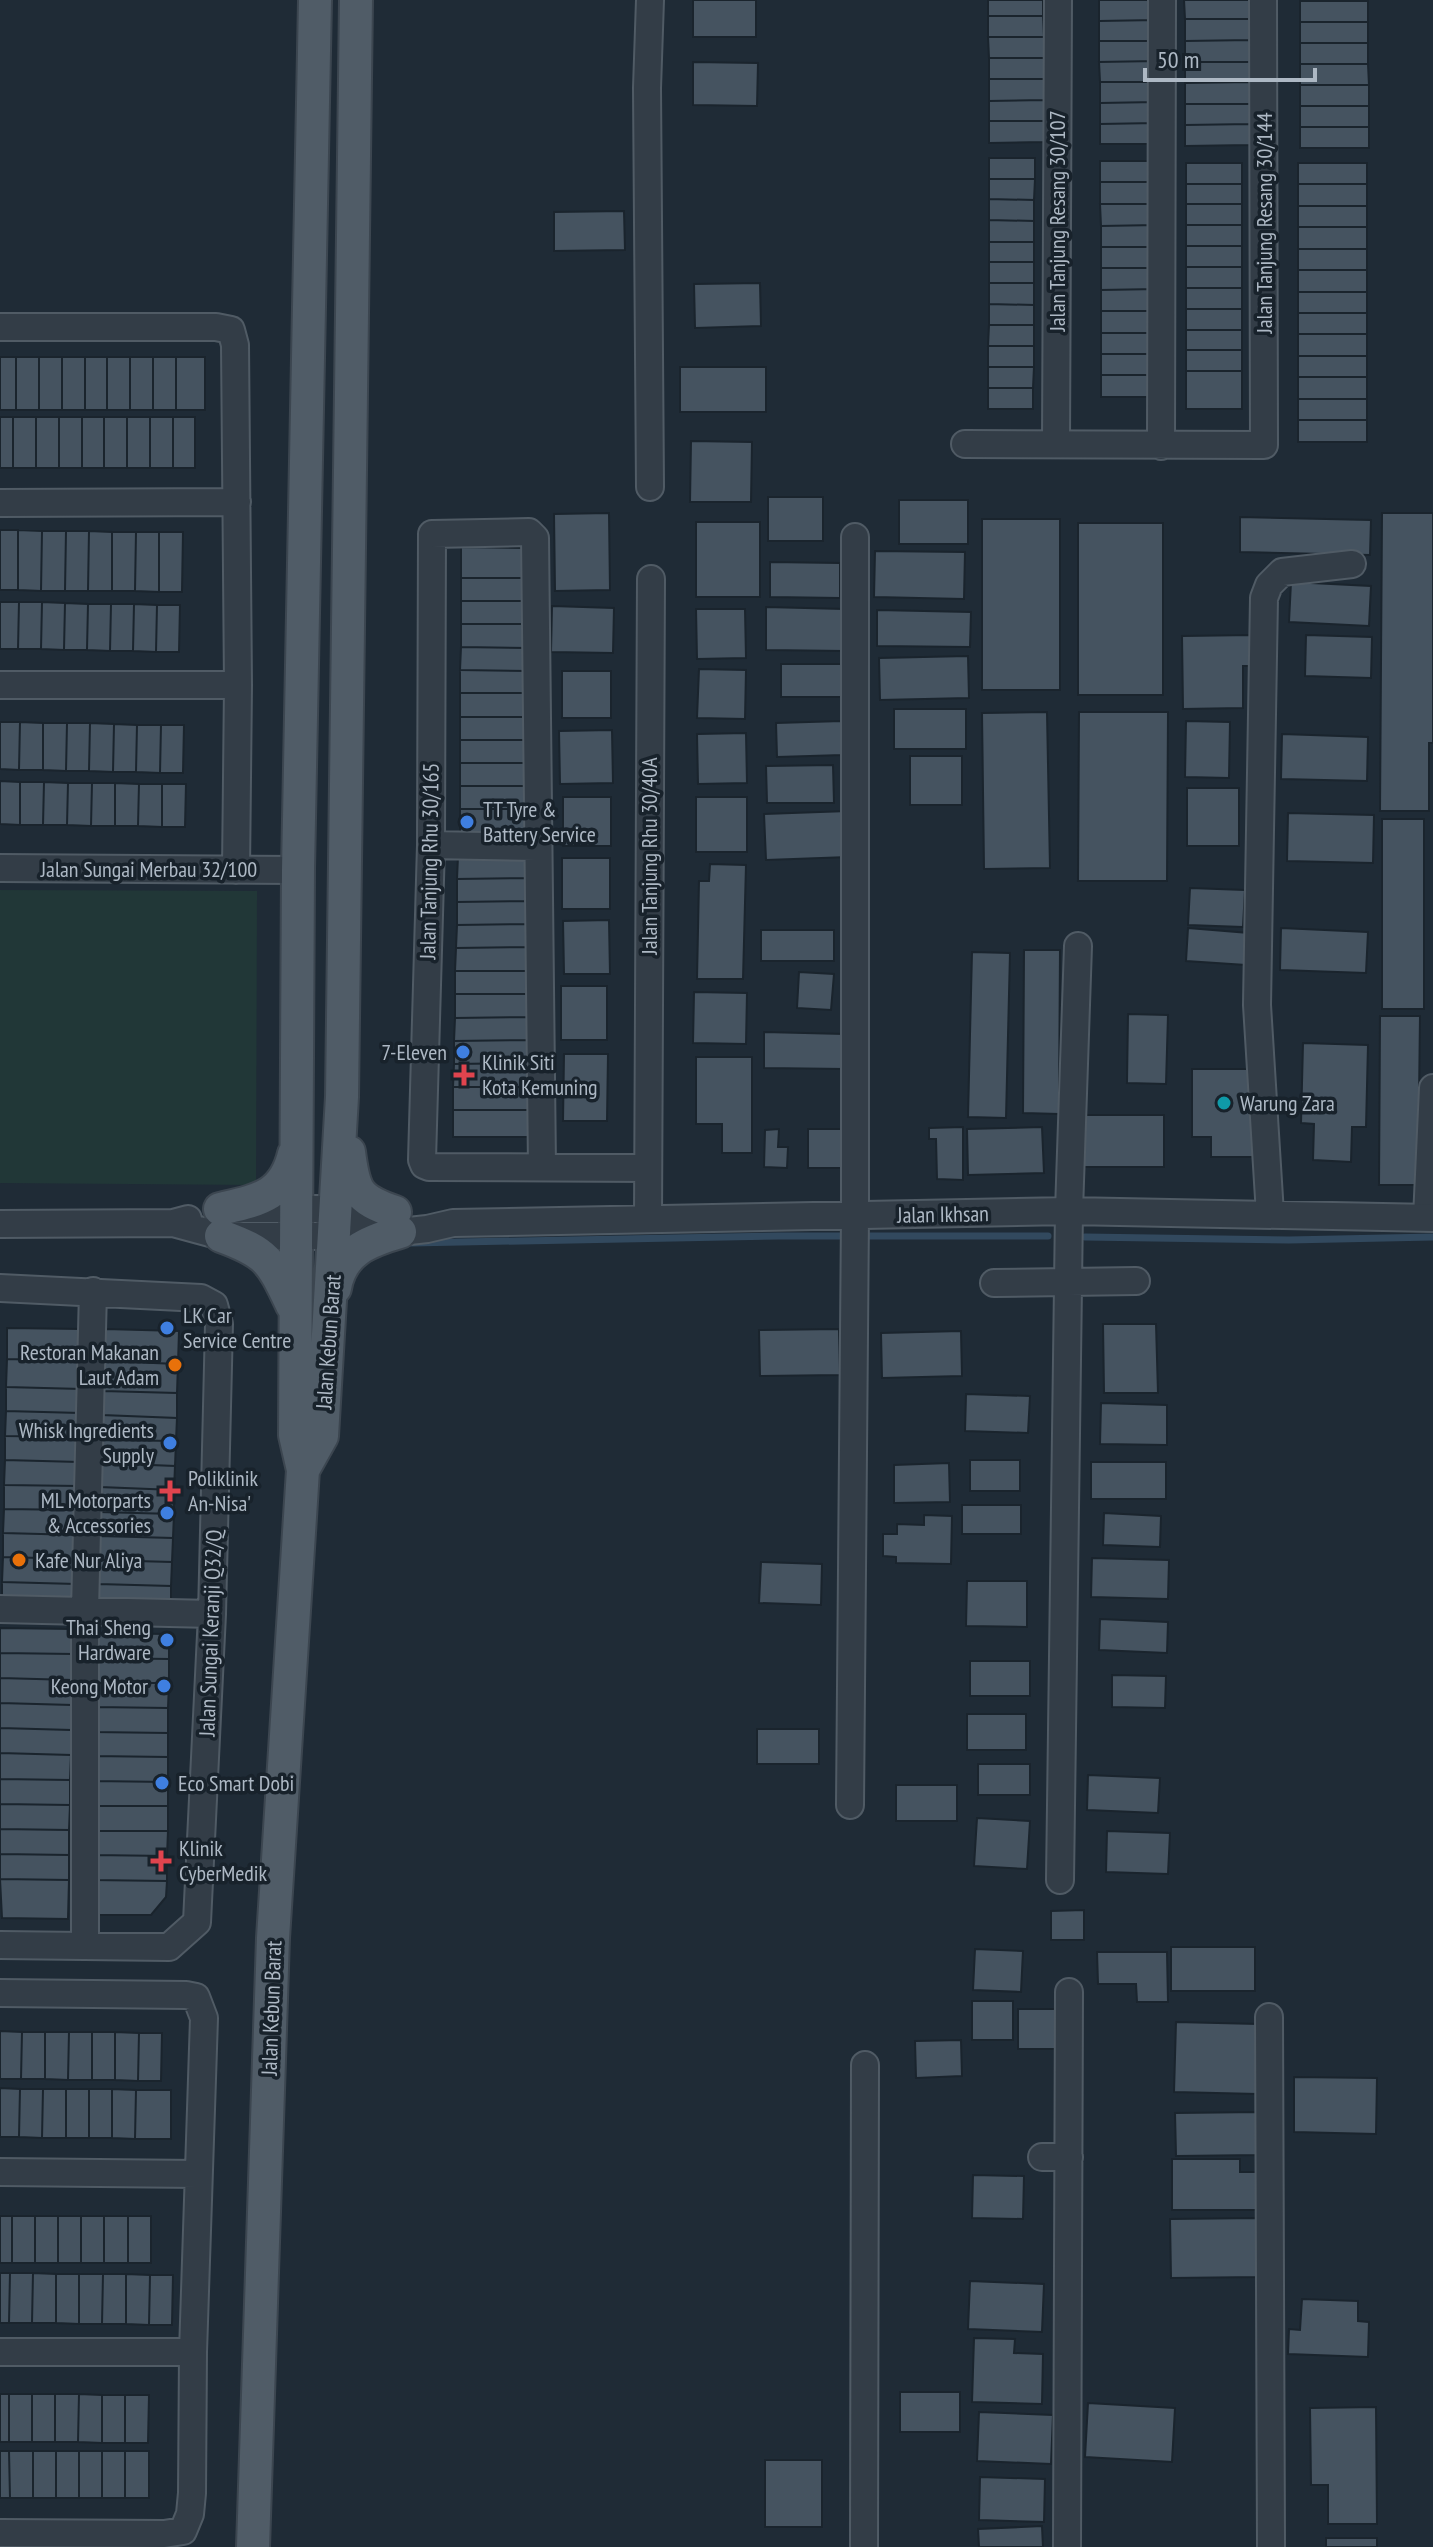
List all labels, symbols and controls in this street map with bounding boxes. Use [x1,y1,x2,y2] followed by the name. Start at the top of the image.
[1145,32,1315,82] scale bar
[1157,44,1199,75] text: 50 m
[1043,110,1071,333] street label: Jalan Tanjung Resang 30/107
[1250,112,1278,335] street label: Jalan Tanjung Resang 30/144
[635,757,663,956] street label: Jalan Tanjung Rhu 30/40A
[413,762,445,961] street label: Jalan Tanjung Rhu 30/165
[483,795,596,848] place label: TT Tyre & Battery Service
[458,813,476,831] marker: TT Tyre & Battery Service
[40,855,257,883] street label: Jalan Sungai Merbau 32/100
[381,1038,447,1066] place label: 7-Eleven
[454,1043,472,1061] marker: 7-Eleven
[482,1048,598,1101] place label: Klinik Siti Kota Kemuning
[453,1064,475,1086] marker: Klinik Siti Kota Kemuning
[1240,1089,1335,1117] place label: Warung Zara
[1215,1094,1233,1112] marker: Warung Zara
[896,1199,989,1229] street label: Jalan Ikhsan
[309,1274,347,1411] street label: Jalan Kebun Barat
[183,1301,291,1354] place label: LK Car Service Centre
[158,1319,176,1337] marker: LK Car Service Centre
[20,1338,159,1391] place label: Restoran Makanan Laut Adam
[166,1356,184,1374] marker: Restoran Makanan Laut Adam
[19,1416,155,1469] place label: Whisk Ingredients Supply
[161,1434,179,1452] marker: Whisk Ingredients Supply
[188,1464,259,1517] place label: Poliklinik An-Nisa'
[159,1480,181,1502] marker: Poliklinik An-Nisa'
[41,1486,151,1539] place label: ML Motorparts & Accessories
[158,1504,176,1522] marker: ML Motorparts & Accessories
[192,1528,228,1738] street label: Jalan Sungai Keranji Q32/Q
[35,1546,142,1574] place label: Kafe Nur Aliya
[10,1551,28,1569] marker: Kafe Nur Aliya
[66,1613,151,1666] place label: Thai Sheng Hardware
[158,1631,176,1649] marker: Thai Sheng Hardware
[51,1672,148,1700] place label: Keong Motor
[155,1677,173,1695] marker: Keong Motor
[178,1769,294,1797] place label: Eco Smart Dobi
[153,1774,171,1792] marker: Eco Smart Dobi
[179,1834,268,1887] place label: Klinik CyberMedik
[150,1850,172,1872] marker: Klinik CyberMedik
[255,1940,287,2077] street label: Jalan Kebun Barat

